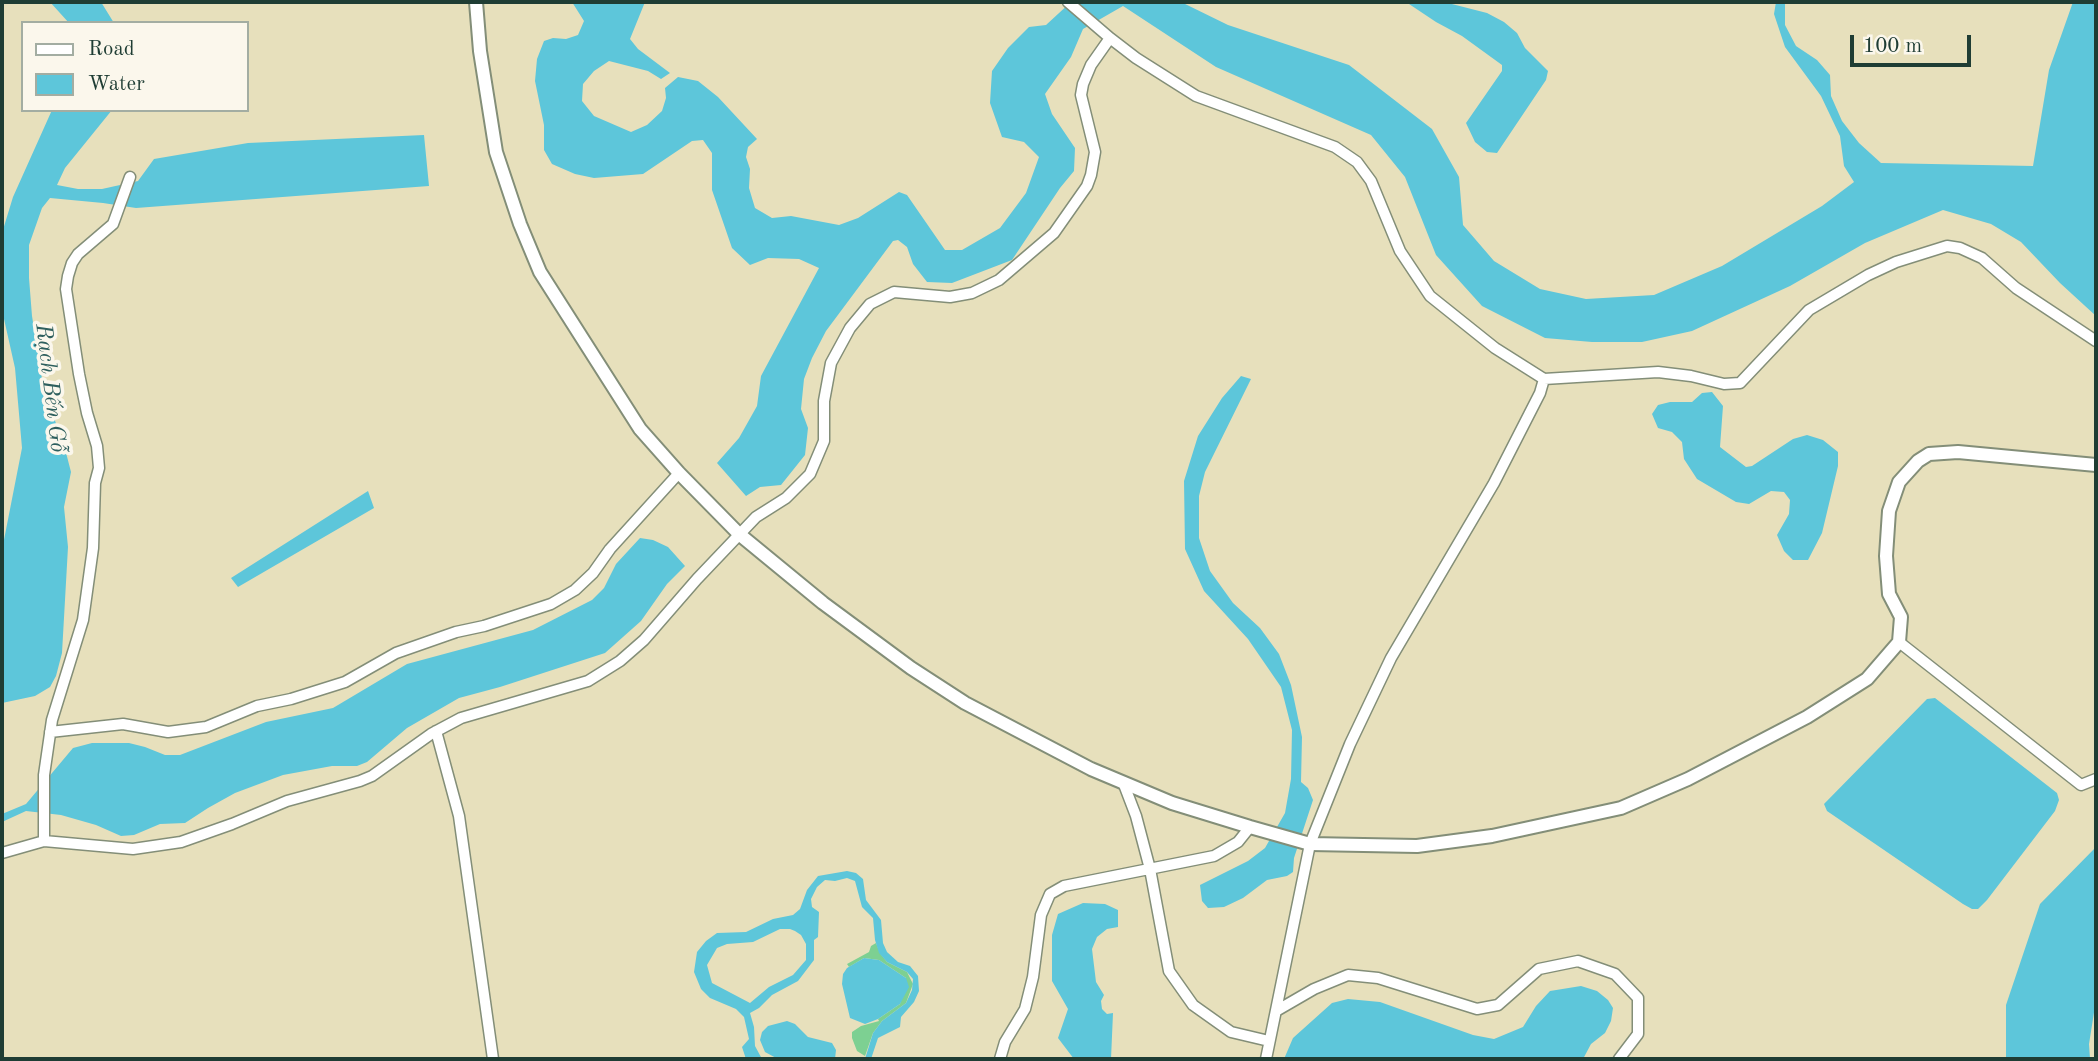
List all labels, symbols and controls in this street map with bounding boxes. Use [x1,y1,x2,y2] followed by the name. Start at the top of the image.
[21,21,248,112] legend
[1853,21,1974,65] scale bar
[1863,36,1922,57] text: 100 m
[88,39,135,60] text: Road
[88,74,145,95] text: Water
[28,322,72,454] water label: Rạch Bến Gỗ

